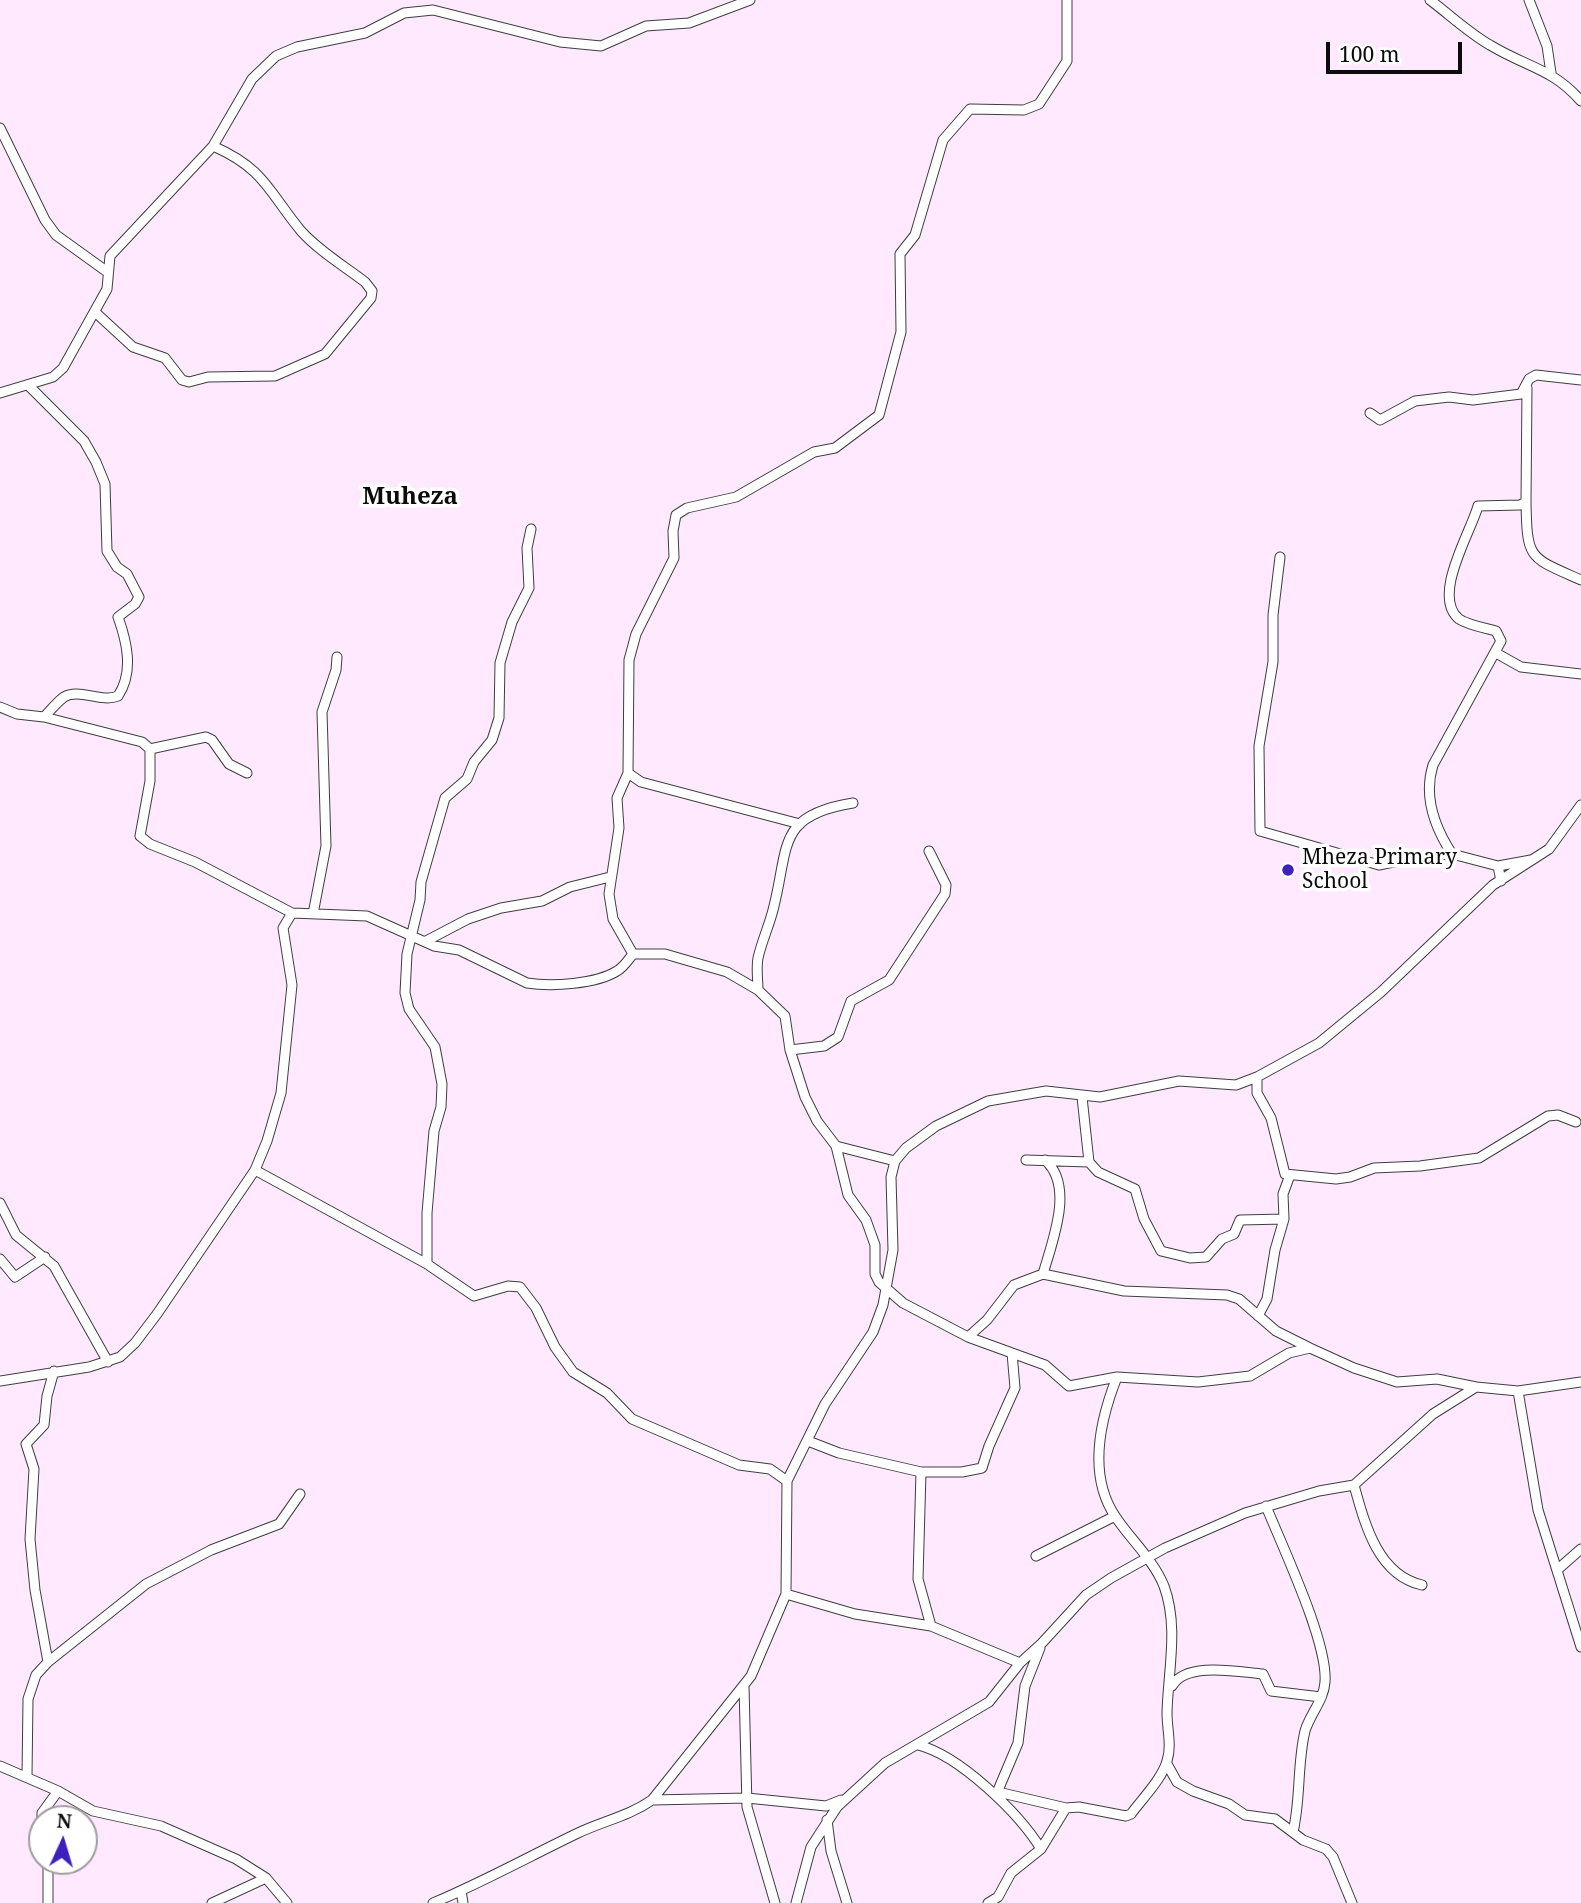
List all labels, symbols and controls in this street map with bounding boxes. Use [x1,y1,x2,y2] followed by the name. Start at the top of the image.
[1329,28,1466,72] scale bar
[1339,40,1400,68] text: 100 m
[362,483,458,511] district label: Muheza
[1302,845,1457,895] place label: Mheza Primary School
[1280,862,1296,878] marker: Mheza Primary School
[28,1805,98,1875] north arrow
[56,1808,73,1835] text: N

